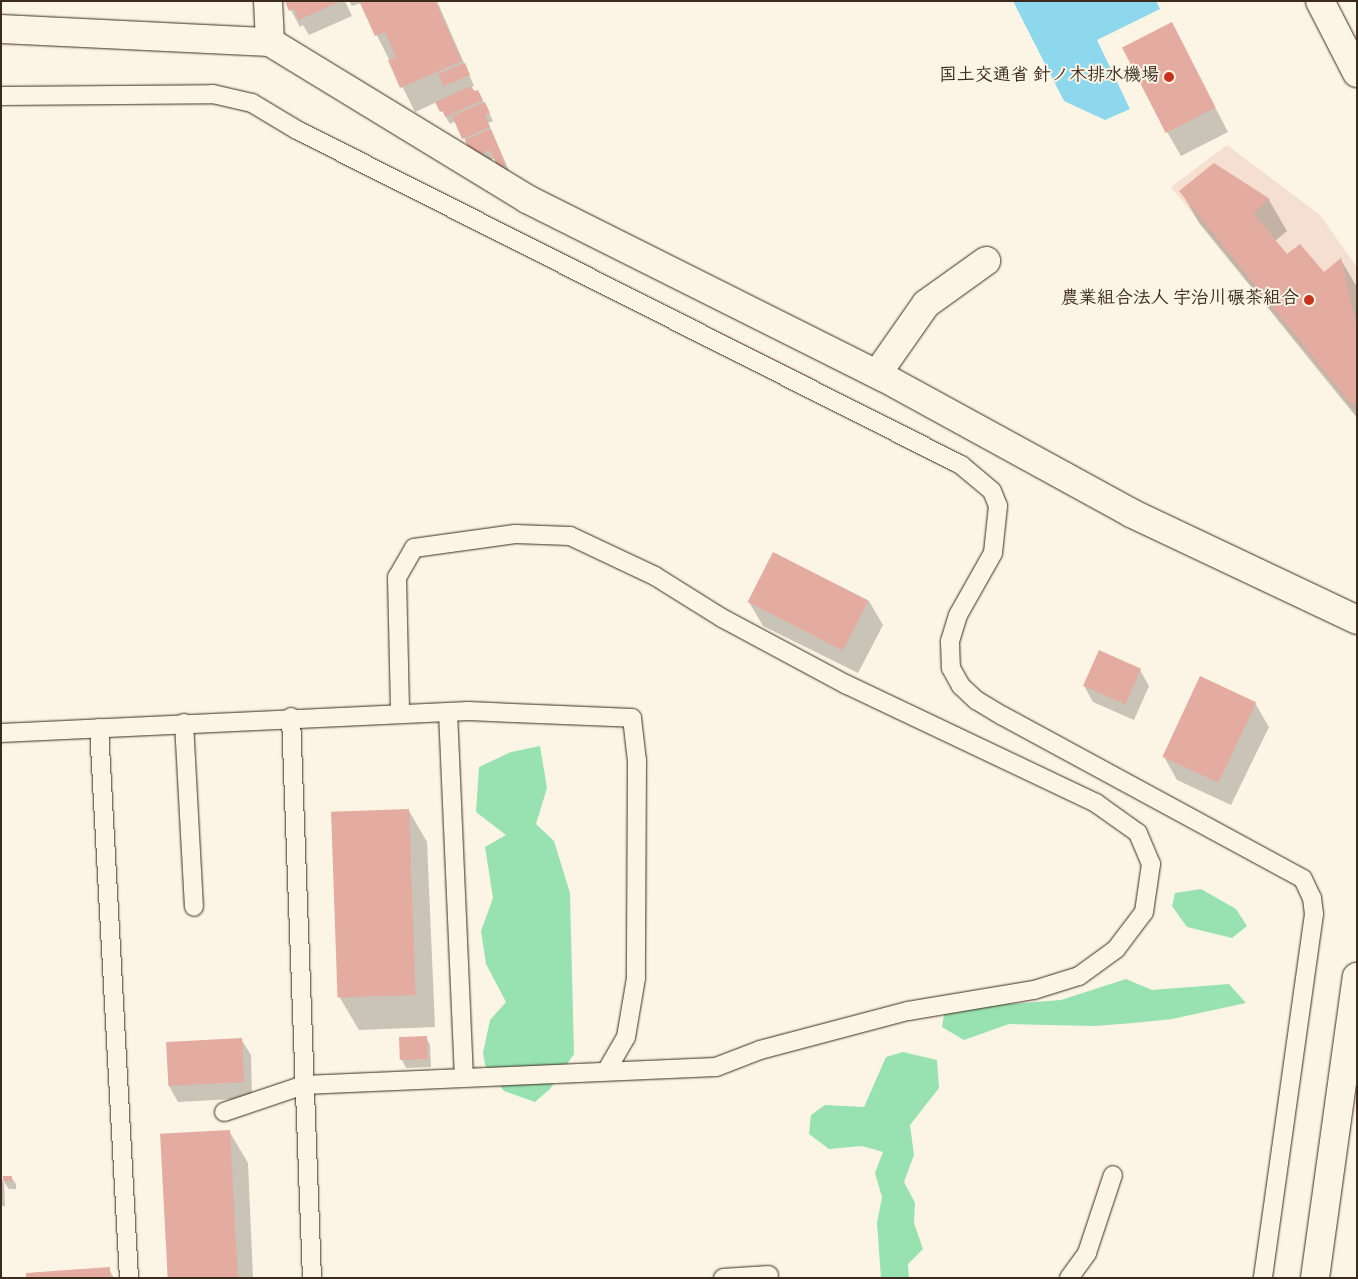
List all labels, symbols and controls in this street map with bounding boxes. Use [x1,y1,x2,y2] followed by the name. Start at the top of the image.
[939,66,1159,88] place label: 国土交通省 針ノ木排水機場
[1163,71,1175,83] marker: 国土交通省 針ノ木排水機場
[1061,289,1299,311] place label: 農業組合法人 宇治川碾茶組合
[1303,294,1315,306] marker: 農業組合法人 宇治川碾茶組合

